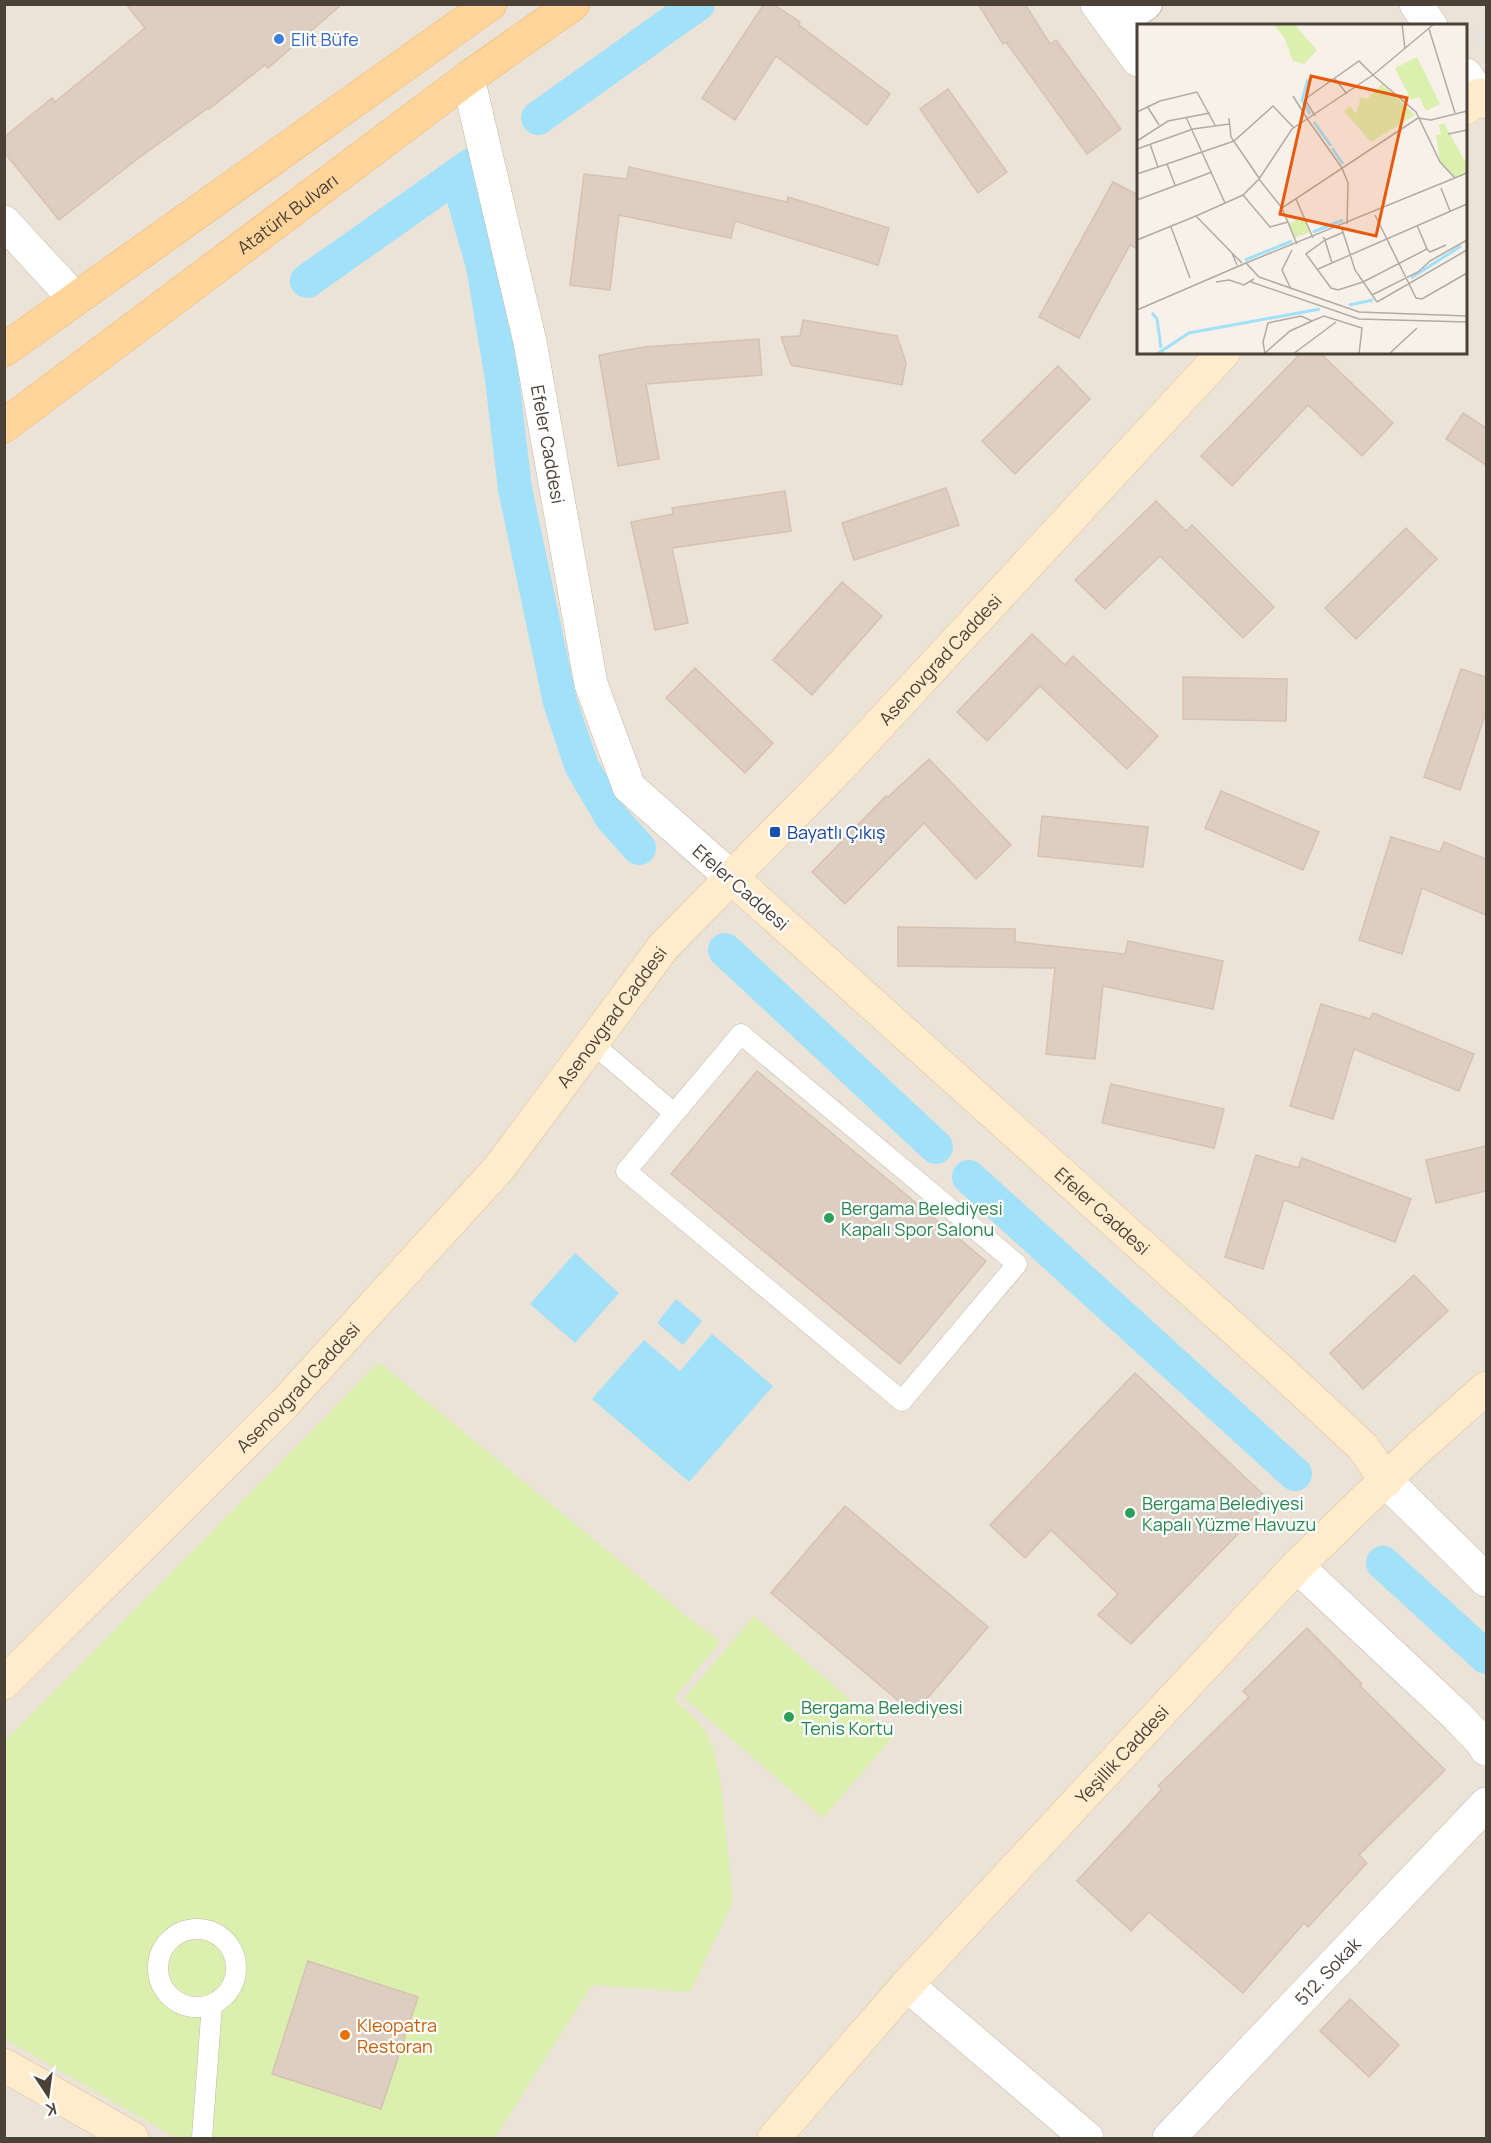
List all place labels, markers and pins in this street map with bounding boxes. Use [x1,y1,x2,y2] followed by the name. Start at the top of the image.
[291,27,359,51] place label: Elit Büfe
[272,32,286,46] marker: Elit Büfe
[787,820,886,844] place label: Bayatlı Çıkış
[768,825,782,839] marker: Bayatlı Çıkış
[841,1196,1003,1241] place label: Bergama Belediyesi Kapalı Spor Salonu
[822,1211,836,1225] marker: Bergama Belediyesi Kapalı Spor Salonu
[1142,1491,1316,1536] place label: Bergama Belediyesi Kapalı Yüzme Havuzu
[1123,1506,1137,1520] marker: Bergama Belediyesi Kapalı Yüzme Havuzu
[801,1695,963,1740] place label: Bergama Belediyesi Tenis Kortu
[782,1710,796,1724] marker: Bergama Belediyesi Tenis Kortu
[357,2013,437,2058] place label: Kleopatra Restoran
[338,2028,352,2042] marker: Kleopatra Restoran

